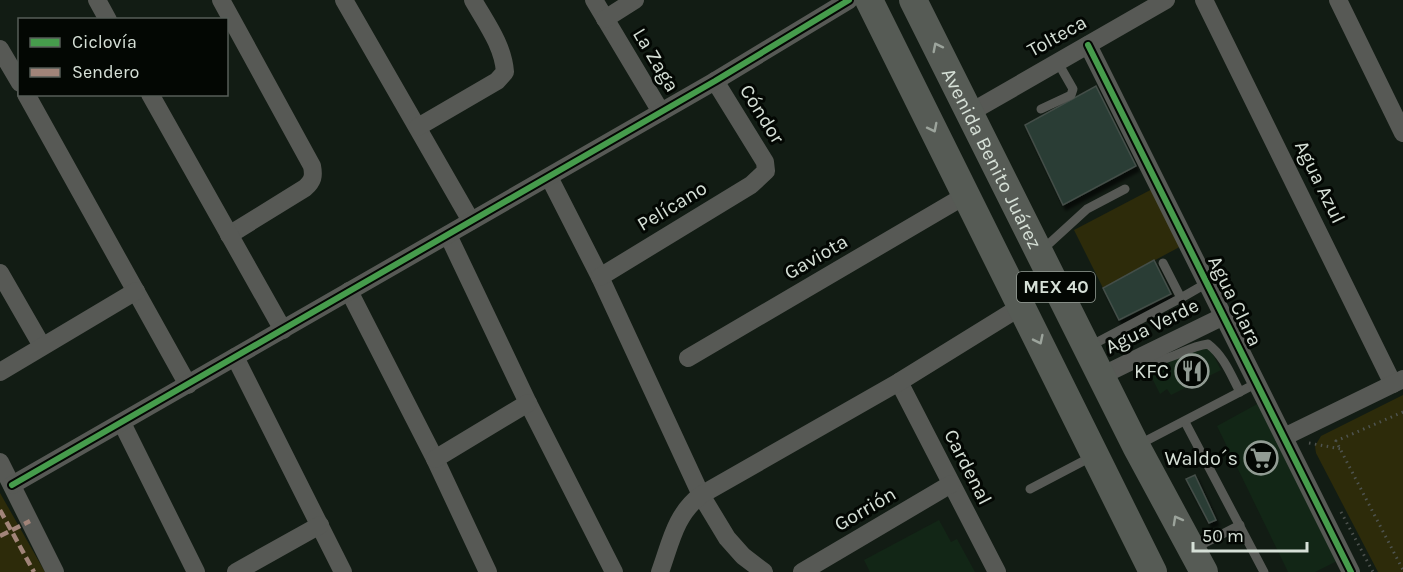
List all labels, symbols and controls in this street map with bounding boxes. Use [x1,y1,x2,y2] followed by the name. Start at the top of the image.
[1023,10,1091,62] street label: Tolteca
[18,18,228,96] legend
[628,24,684,96] street label: La Zaga
[72,31,137,53] text: Ciclovía
[933,42,944,53] one-way arrow
[72,61,139,83] text: Sendero
[937,64,1047,253] street label: Avenida Benito Juárez
[735,80,789,148] street label: Cóndor
[926,121,937,132] one-way arrow
[1290,137,1350,227] street label: Agua Azul
[633,176,711,236] street label: Pelícano
[780,230,852,284] street label: Gaviota
[1203,252,1267,350] street label: Agua Clara
[1017,272,1095,302] road number: MEX 40
[1102,294,1202,358] street label: Agua Verde
[1031,333,1043,344] one-way arrow
[1174,353,1210,389] restaurant icon: KFC
[1134,360,1169,383] place label: KFC
[939,426,997,508] street label: Cardenal
[1243,440,1279,476] supermarket icon: Waldo´s
[1164,447,1238,470] place label: Waldo´s
[830,482,900,536] street label: Gorrión
[1193,515,1307,553] scale bar
[1173,516,1184,527] one-way arrow
[1202,525,1244,547] text: 50 m

